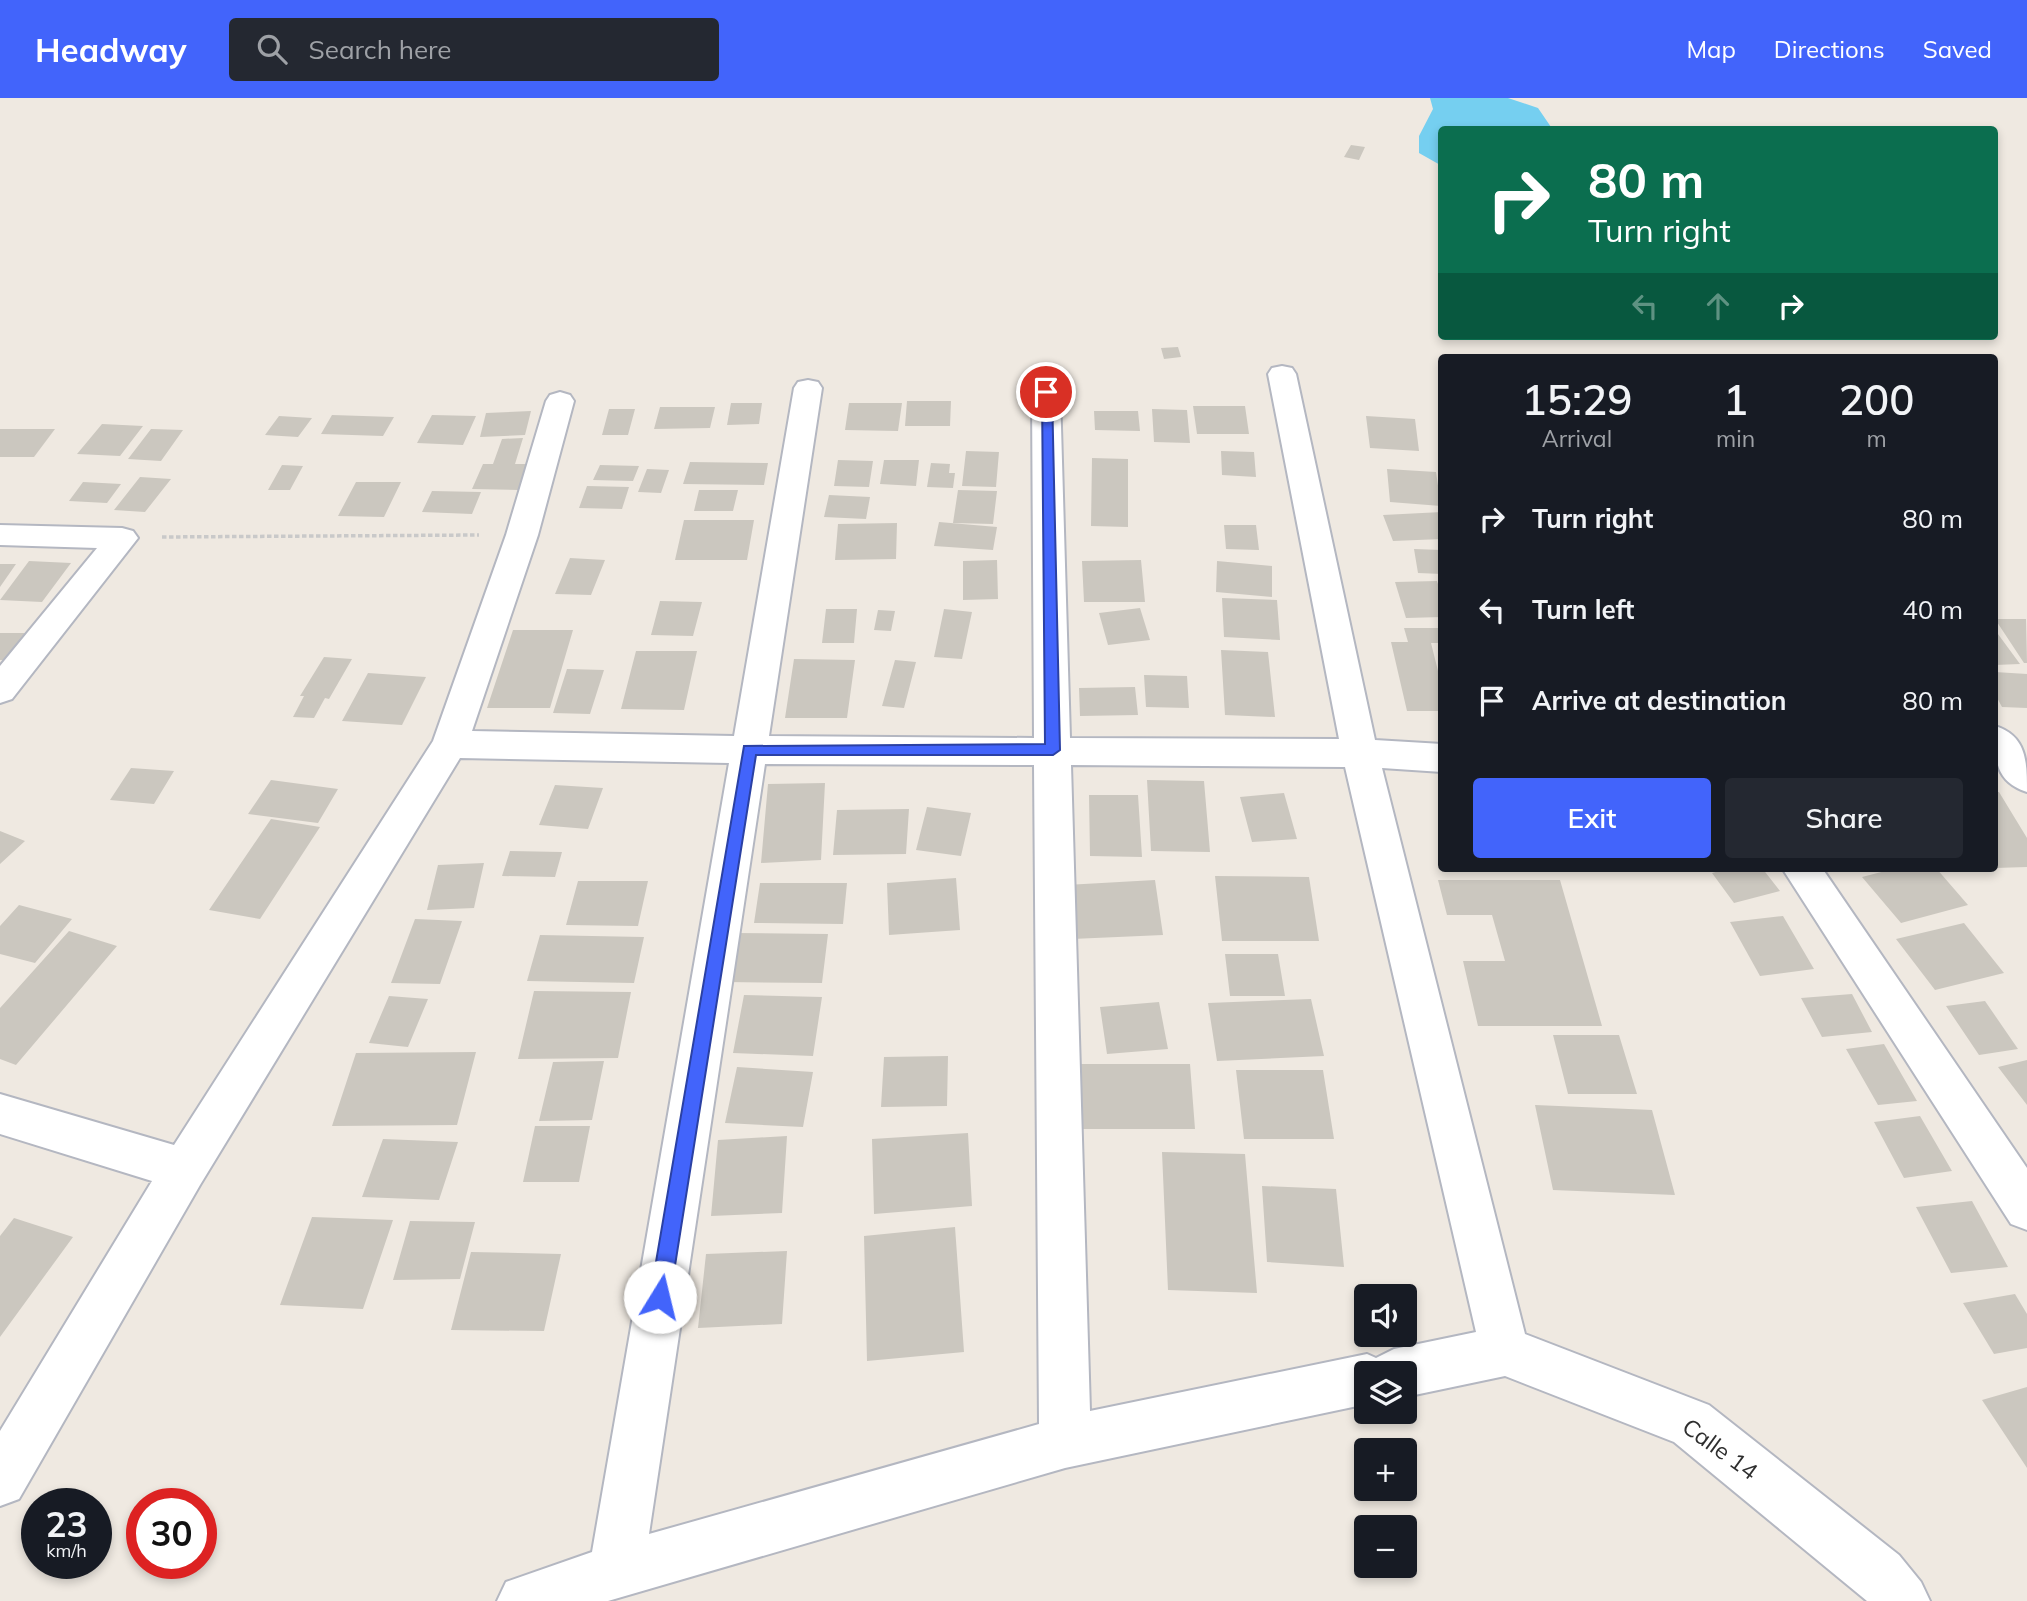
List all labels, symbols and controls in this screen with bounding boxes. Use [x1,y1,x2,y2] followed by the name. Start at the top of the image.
[229,18,719,81] search box
[35,29,187,70] text: Headway
[253,30,291,68] icon: search
[309,33,451,66] text: Search here
[1686,34,1736,64] text: Map
[1774,34,1885,64] text: Directions
[1923,34,1992,64] text: Saved
[1588,149,1704,210] text: 80 m
[1473,154,1564,245] icon: right
[1588,210,1731,250] text: Turn right
[1626,287,1664,325] icon: left
[1699,287,1737,325] icon: ahead
[1772,287,1810,325] icon: right
[1016,362,1076,422] pin
[1027,373,1065,411] icon: arrive
[1522,373,1632,426] text: 15:29
[1723,373,1748,426] text: 1
[1839,373,1914,426] text: 200
[1542,424,1612,453] text: Arrival
[1716,424,1755,453] text: min
[1866,424,1887,453] text: m
[1473,500,1511,538] icon: right
[1532,502,1653,535] text: Turn right
[1902,502,1963,535] text: 80 m
[1473,591,1511,629] icon: left
[1532,593,1634,626] text: Turn left
[1902,593,1963,626] text: 40 m
[1473,682,1511,720] icon: arrive
[1532,684,1787,717] text: Arrive at destination
[1902,684,1963,717] text: 80 m
[1473,778,1711,858] button: Exit
[1725,778,1963,858] button: Share
[623,1260,697,1334] position arrow
[1354,1284,1417,1578] map controls
[1354,1284,1417,1347] button: sound
[1354,1361,1417,1424] button: layers
[1677,1412,1764,1486] street label: Calle 14
[1354,1438,1417,1501] button: +
[126,1488,217,1579] speed limit sign: 30
[45,1502,88,1546] text: 23
[1354,1515,1417,1578] button: −
[46,1539,87,1562] text: km/h

